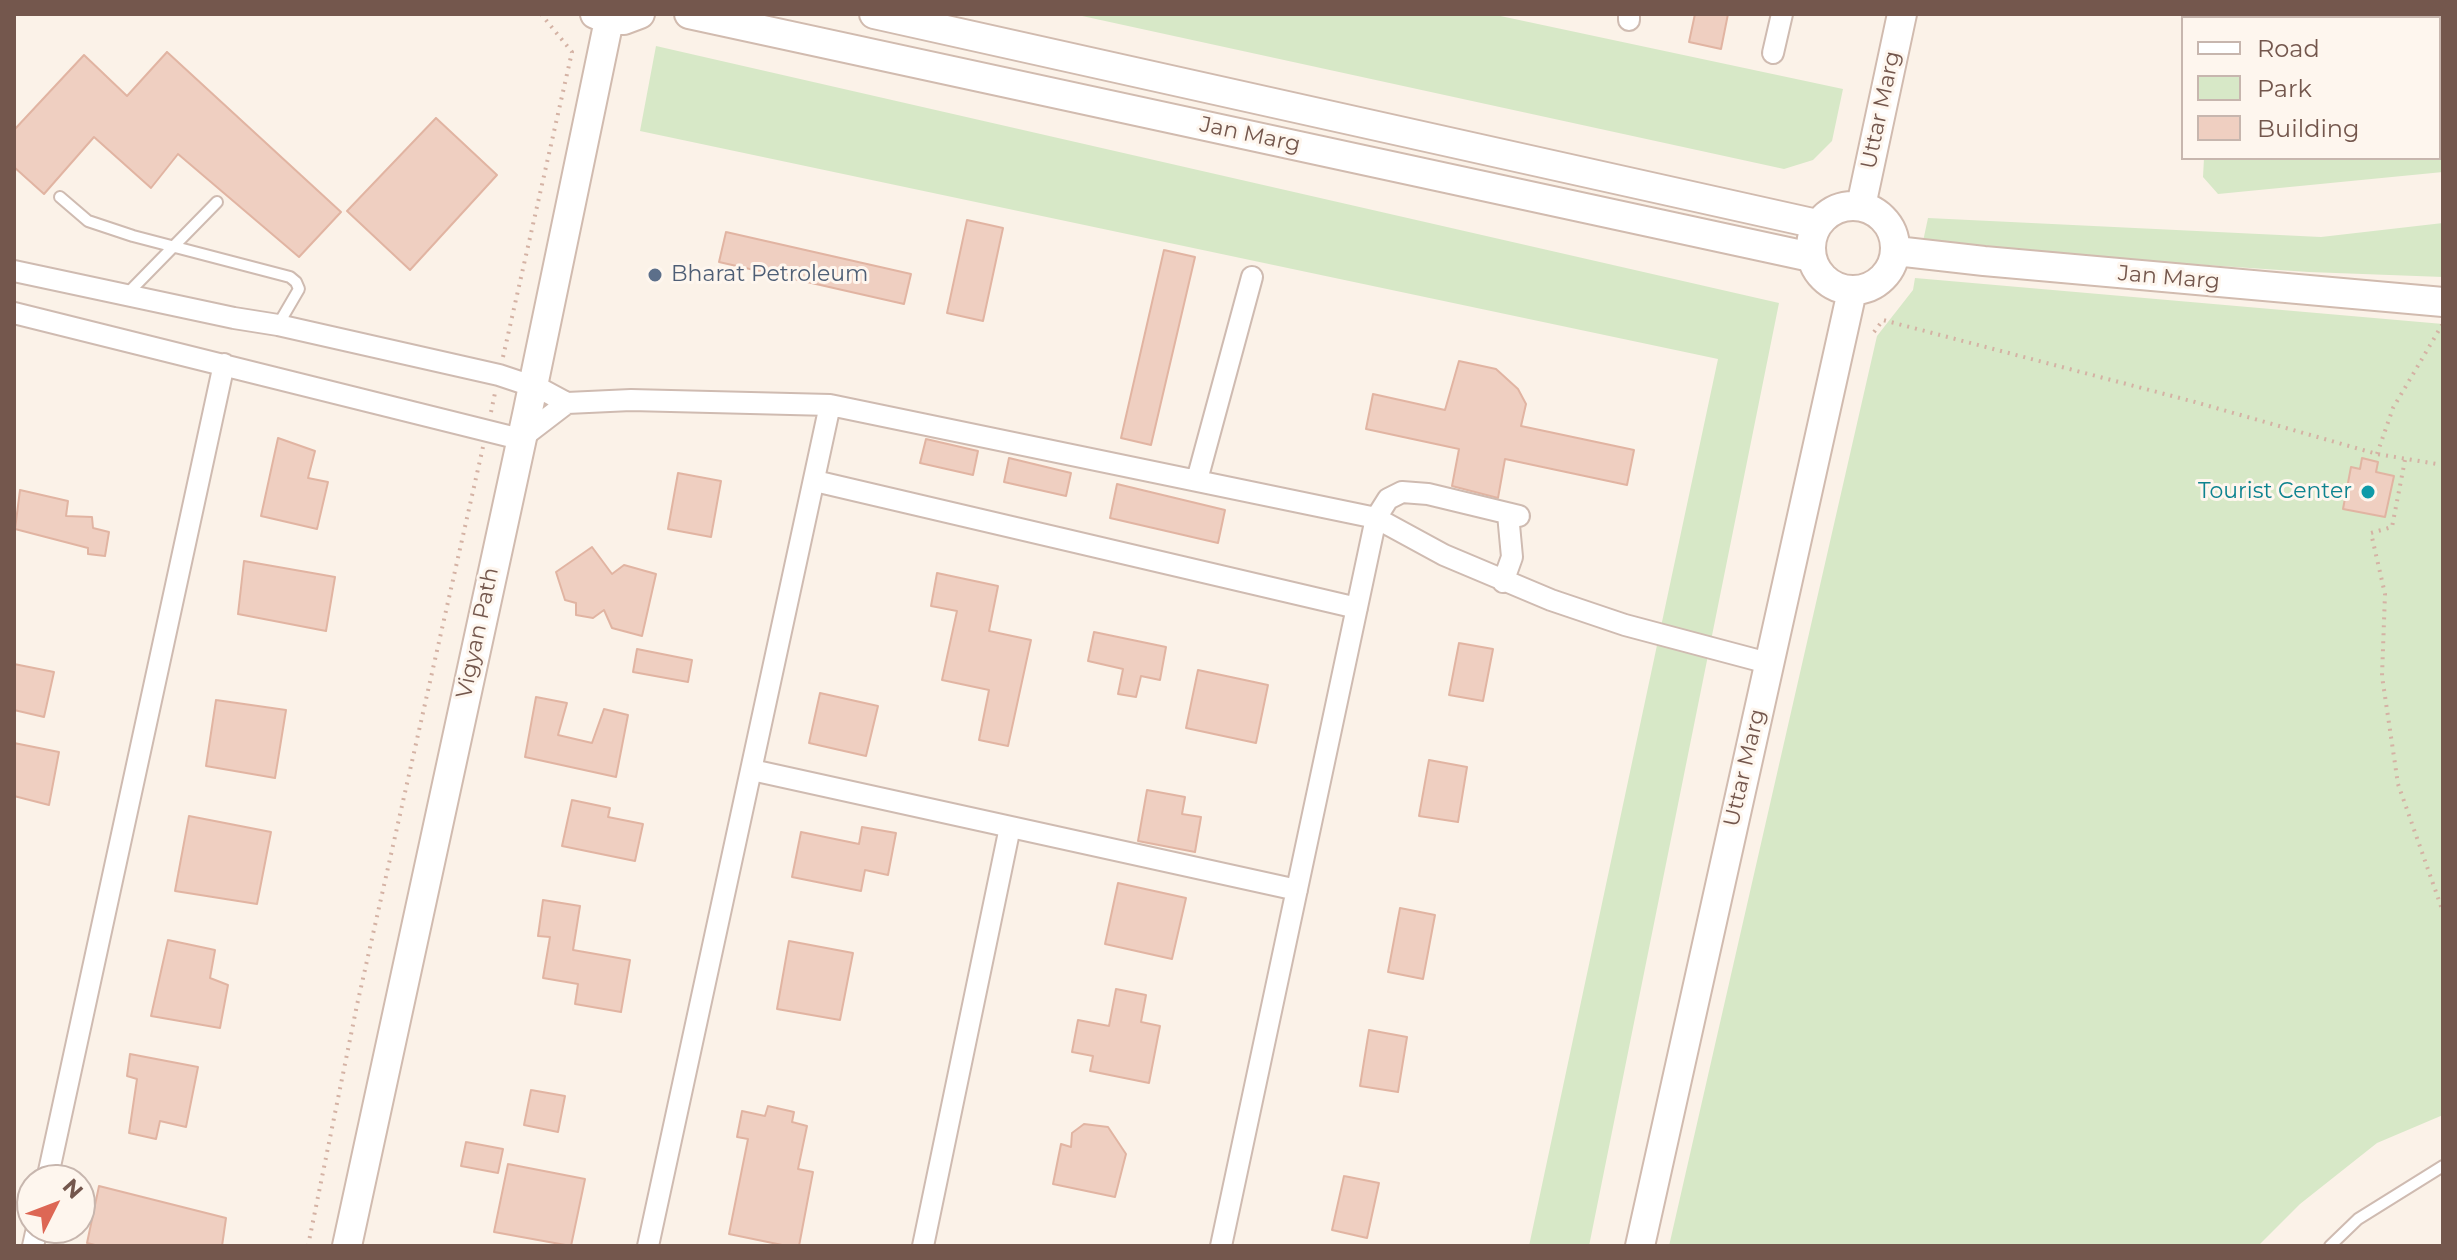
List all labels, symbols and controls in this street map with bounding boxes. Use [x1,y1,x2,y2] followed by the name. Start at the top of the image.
[2181,16,2441,160] legend
[2257,34,2320,63] text: Road
[1856,49,1906,171] street label: Uttar Marg
[2257,74,2312,103] text: Park
[1197,111,1303,159] street label: Jan Marg
[2257,114,2360,143] text: Building
[2117,260,2221,296] street label: Jan Marg
[671,262,868,288] place label: Bharat Petroleum
[646,266,664,284] marker: Bharat Petroleum
[2198,479,2352,505] place label: Tourist Center
[2359,483,2377,501] marker: Tourist Center
[451,565,505,701] street label: Vigyan Path
[1719,707,1771,829] street label: Uttar Marg
[16,1164,96,1244] north arrow
[57,1173,89,1205] text: N

